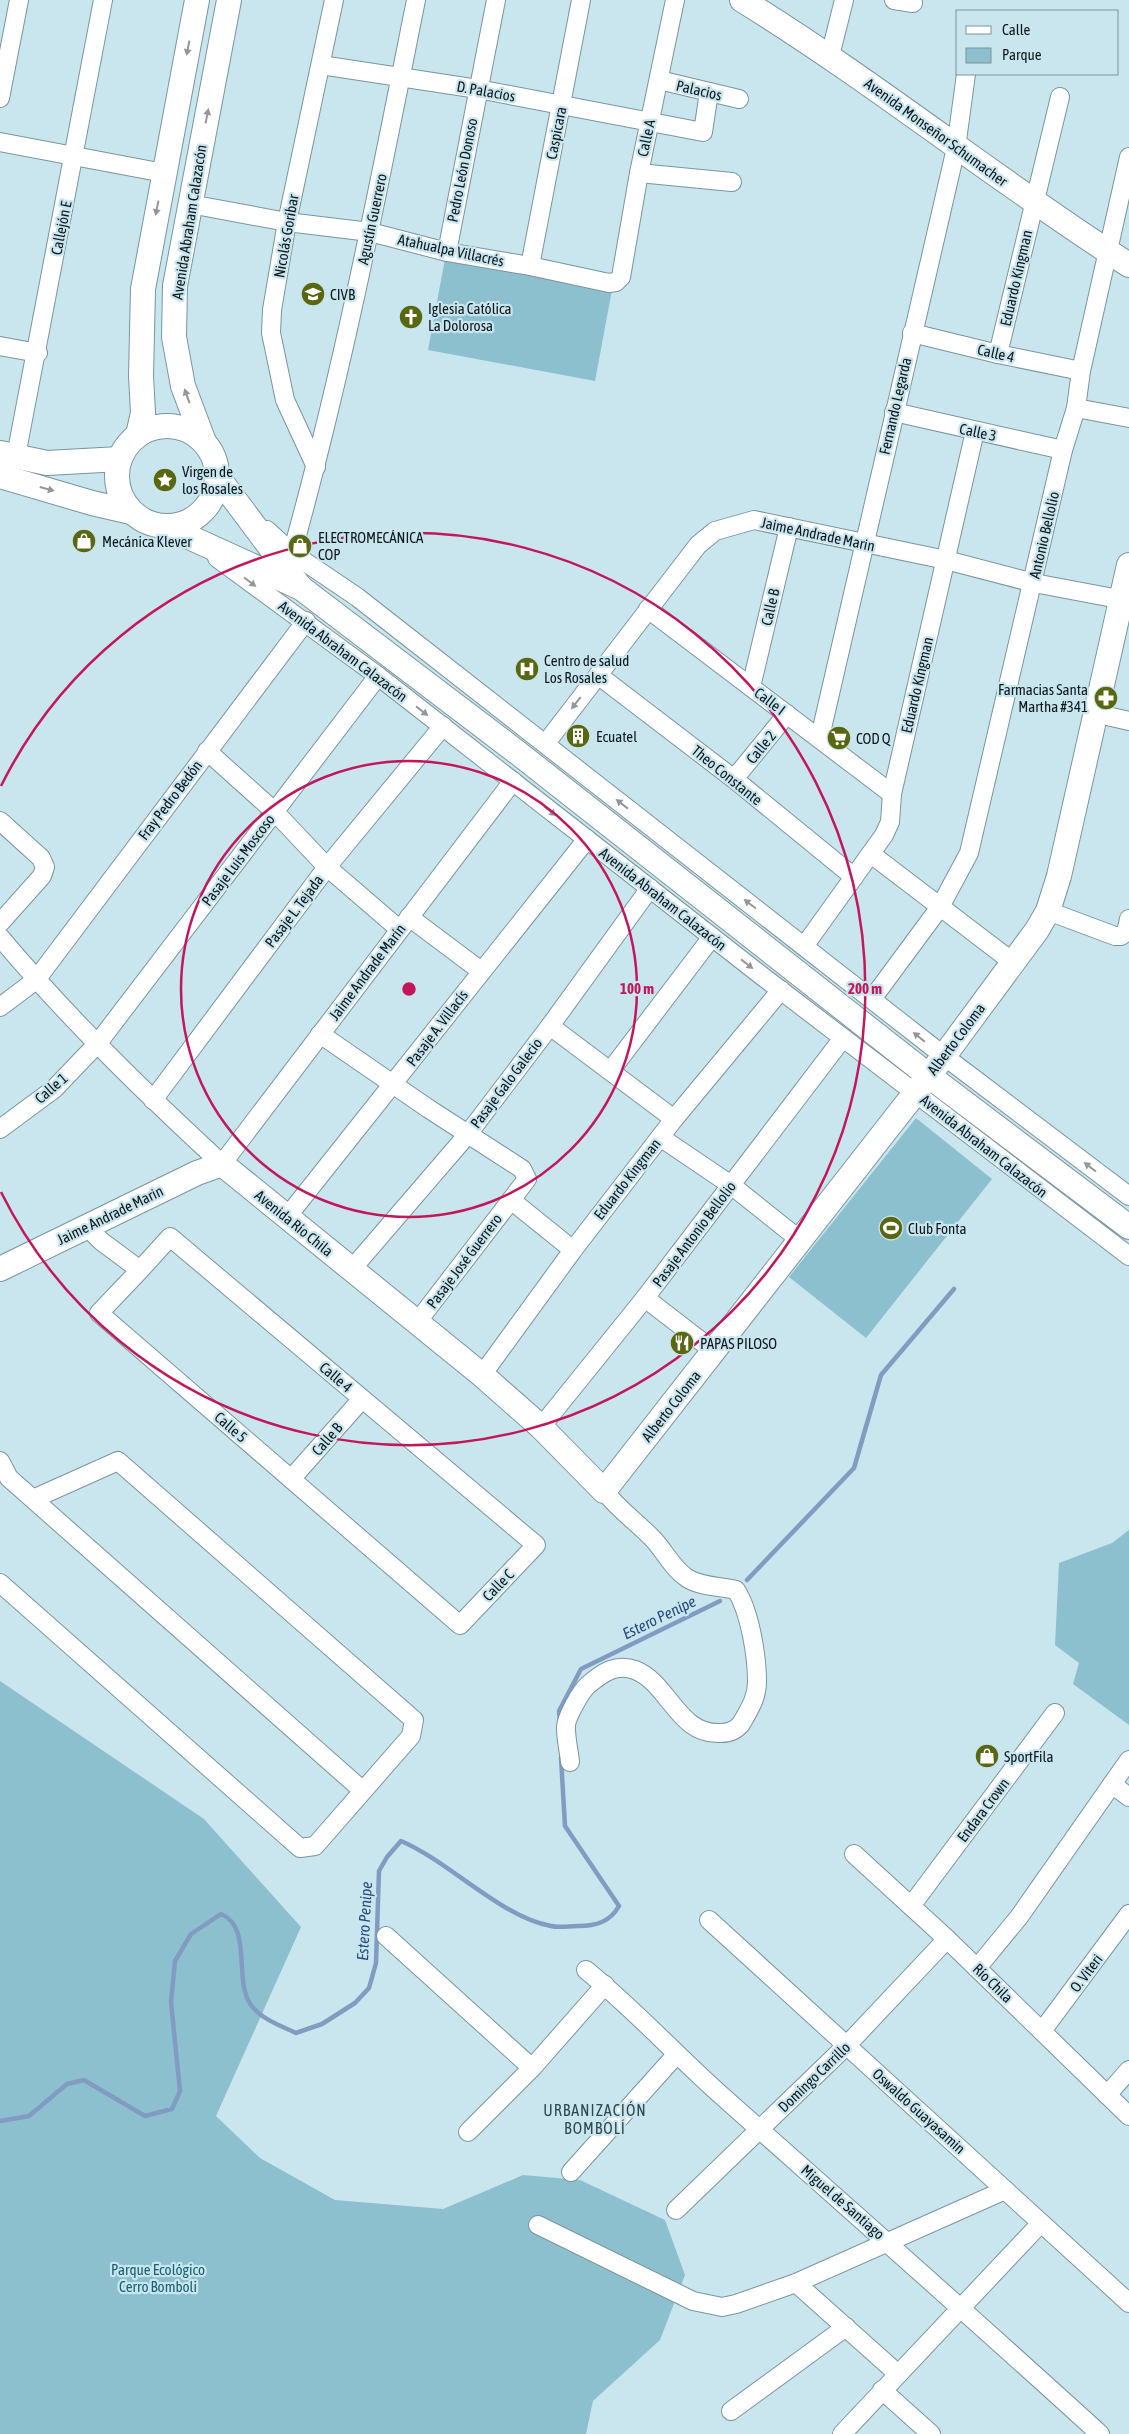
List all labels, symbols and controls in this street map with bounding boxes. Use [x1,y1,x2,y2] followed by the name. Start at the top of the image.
[956,10,1119,75] legend
[1002,21,1031,38] text: Calle
[183,40,191,56] one-way arrow
[1002,46,1042,63] text: Parque
[861,74,1011,190] street label: Avenida Monseñor Schumacher
[455,77,517,105] street label: D. Palacios
[675,77,723,103] street label: Palacios
[543,105,569,161] street label: Caspicara
[203,107,211,123] one-way arrow
[444,117,480,223] street label: Pedro León Donoso
[634,117,658,158] street label: Calle A
[168,143,210,301] street label: Avenida Abraham Calazacón
[354,172,390,266] street label: Agustín Guerrero
[270,192,302,279] street label: Nicolás Goríbar
[47,199,75,256] street label: Callejón E
[153,200,161,216] one-way arrow
[997,228,1035,328] street label: Eduardo Kingman
[396,230,506,270] street label: Atahualpa Villacrés
[300,281,326,307] school or university icon: CIVB
[330,286,355,303] place label: CIVB
[428,300,512,334] place label: Iglesia Católica La Dolorosa
[398,304,424,330] church icon: Iglesia Católica La Dolorosa
[976,341,1016,365] street label: Calle 4
[876,356,914,456] street label: Fernando Legarda
[183,389,190,404] one-way arrow
[958,420,998,444] street label: Calle 3
[182,463,243,497] place label: Virgen de los Rosales
[152,467,178,493] place icon: Virgen de los Rosales
[39,485,55,493] one-way arrow
[1026,490,1062,580] street label: Antonio Bellolio
[760,514,876,554] street label: Jaime Andrade Marin
[71,528,97,554] shop icon: Mecánica Klever
[318,529,424,563] place label: ELECTROMECÁNICA COP
[102,533,192,550] place label: Mecánica Klever
[287,533,313,559] shop icon: ELECTROMECÁNICA COP
[243,577,257,587] one-way arrow
[757,587,783,627] street label: Calle B
[275,597,411,705] street label: Avenida Abraham Calazacón
[898,635,936,735] street label: Eduardo Kingman
[544,652,629,686] place label: Centro de salud Los Rosales
[514,656,540,682] hospital icon: Centro de salud Los Rosales
[998,681,1088,715] place label: Farmacias Santa Martha #341
[751,684,789,718] street label: Calle I
[1093,685,1119,711] pharmacy icon: Farmacias Santa Martha #341
[571,696,582,709] one-way arrow
[415,705,428,716] one-way arrow
[565,723,591,749] building icon: Ecuatel
[826,725,852,751] supermarket icon: COD Q
[743,727,779,767] street label: Calle 2
[596,728,637,745] place label: Ecuatel
[856,730,891,747] place label: COD Q
[688,742,766,809] street label: Theo Constante
[135,757,205,843] street label: Fray Pedro Bedón
[616,798,629,809] one-way arrow
[544,805,557,816] one-way arrow
[198,811,278,909] street label: Pasaje Luis Moscoso
[596,844,730,954] street label: Avenida Abraham Calazacón
[261,871,327,951] street label: Pasaje L. Tejada
[743,899,757,909] one-way arrow
[325,921,409,1023] street label: Jaime Andrade Marín
[741,959,754,970] one-way arrow
[400,980,418,998] centre of rings
[620,980,654,997] text: 100 m
[848,980,882,997] text: 200 m
[403,987,471,1069] street label: Pasaje A. Villacís
[924,1000,988,1078] street label: Alberto Coloma
[913,1031,926,1042] one-way arrow
[467,1035,545,1131] street label: Pasaje Galo Galecio
[31,1069,71,1107] street label: Calle 1
[917,1091,1051,1201] street label: Avenida Abraham Calazacón
[590,1135,664,1223] street label: Eduardo Kingman
[1083,1162,1097,1172] one-way arrow
[649,1178,739,1290] street label: Pasaje Antonio Bellolio
[54,1182,166,1248] street label: Jaime Andrade Marin
[252,1186,336,1260] street label: Avenida Río Chila
[423,1210,505,1312] street label: Pasaje José Guerrero
[878,1215,904,1241] sports icon: Club Fonta
[908,1220,967,1237] place label: Club Fonta
[669,1330,695,1356] restaurant icon: PAPAS PILOSO
[700,1335,777,1352] place label: PAPAS PILOSO
[316,1358,356,1396] street label: Calle 4
[638,1367,704,1445] street label: Alberto Coloma
[211,1408,251,1446] street label: Calle 5
[308,1419,346,1459] street label: Calle B
[479,1566,517,1604] street label: Calle C
[619,1592,699,1643] water label: Estero Penipe
[974,1743,1000,1769] shop icon: SportFila
[1004,1748,1054,1765] place label: SportFila
[954,1775,1012,1845] street label: Endara Crown
[353,1881,376,1961] water label: Estero Penipe
[1066,1951,1106,1995] street label: O. Viteri
[970,1960,1016,2006] street label: Río Chila
[775,2039,853,2115] street label: Domingo Carrillo
[869,2065,969,2157] street label: Oswaldo Guayasamin
[543,2101,647,2137] district label: URBANIZACIÓN BOMBOLÍ
[798,2161,888,2243] street label: Miguel de Santiago
[111,2261,205,2295] park label: Parque Ecológico Cerro Bomboli

